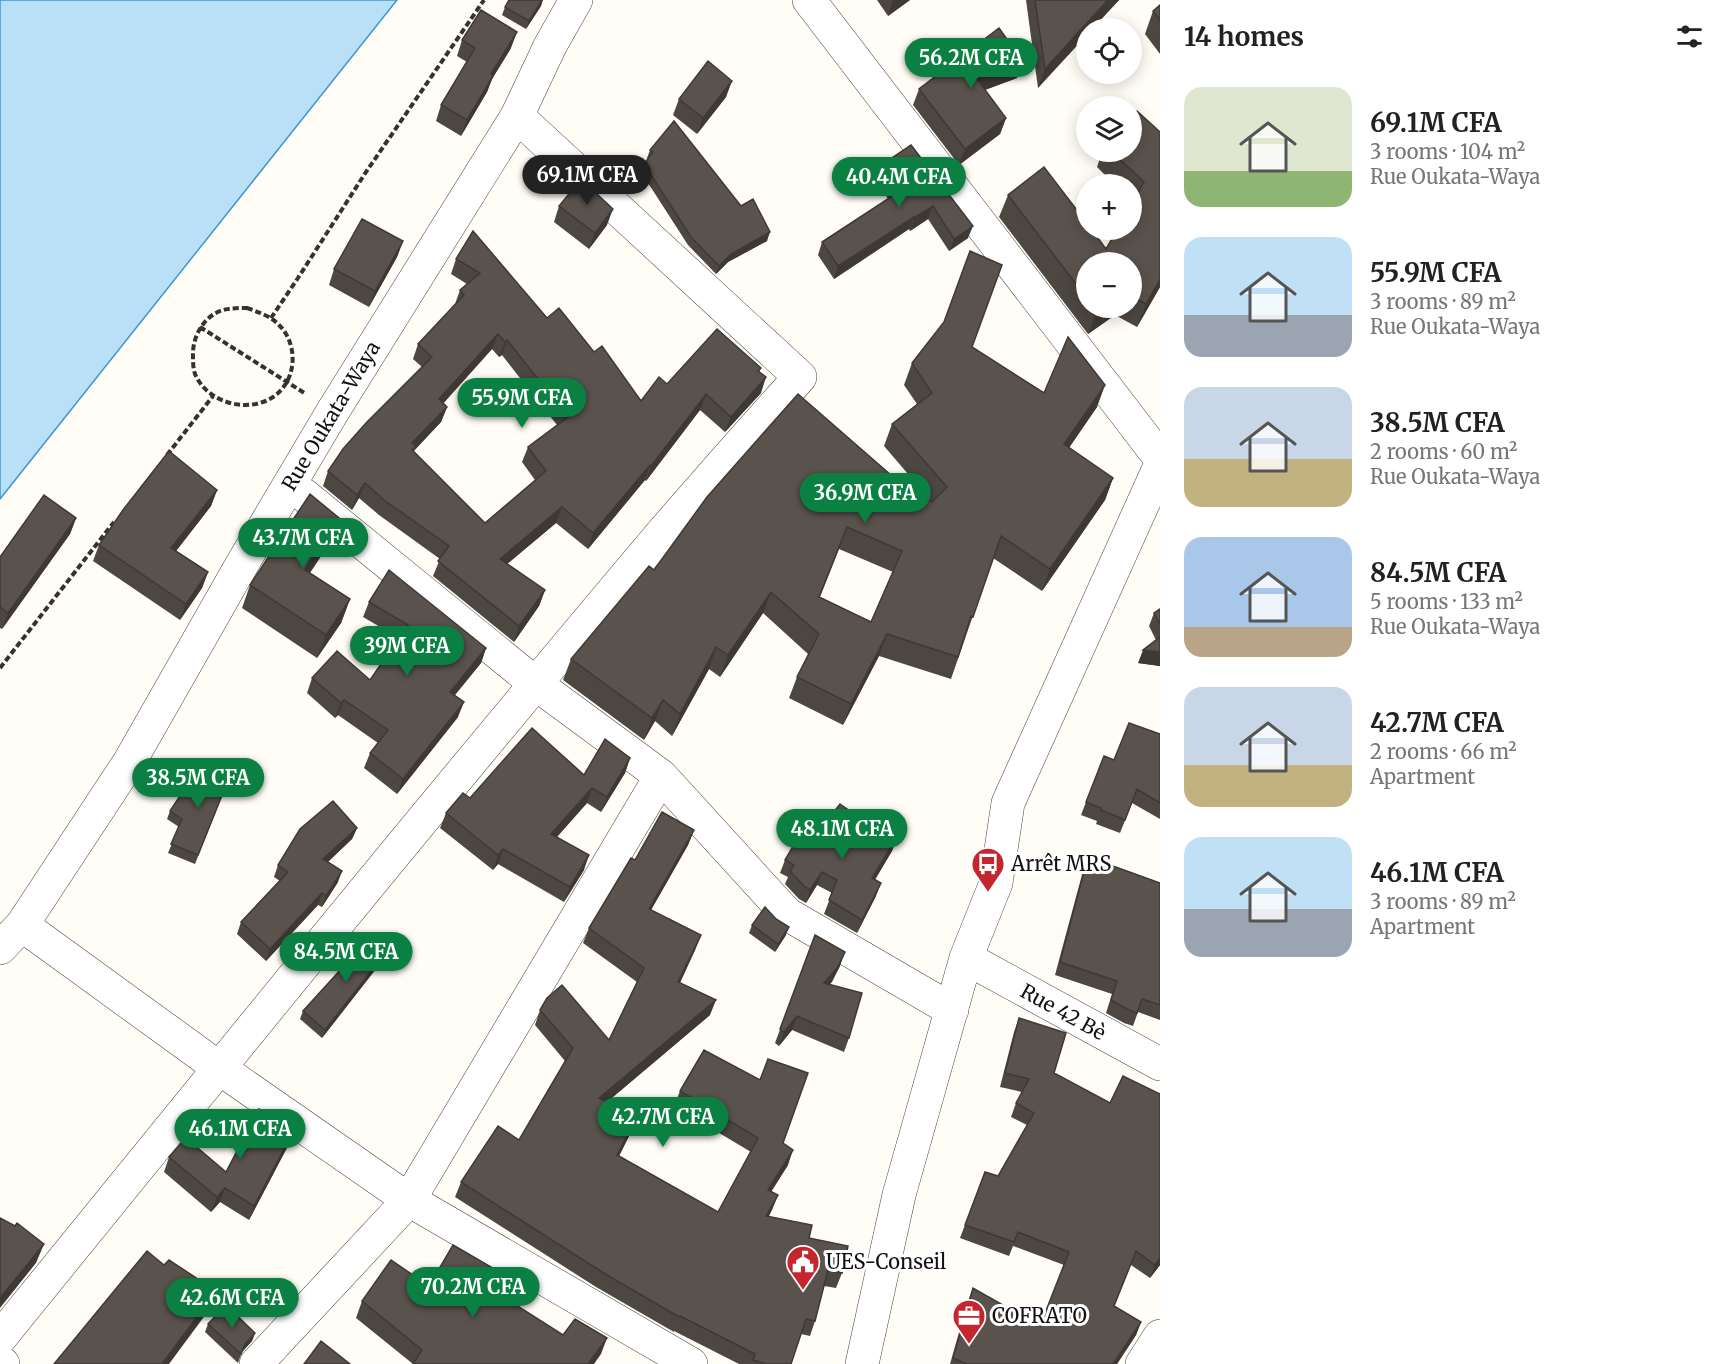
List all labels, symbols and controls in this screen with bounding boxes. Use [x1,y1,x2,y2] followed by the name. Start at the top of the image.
[1076,18,1142,318] map controls
[1076,18,1142,84] button: locate
[1184,20,1304,53] text: 14 homes
[1673,20,1706,53] icon: filters
[902,38,1040,89] pin: 56.2M CFA
[919,45,1023,70] text: 56.2M CFA
[1076,96,1142,162] button: layers
[1370,106,1502,139] text: 69.1M CFA
[1232,111,1304,183] icon: home
[1370,139,1525,164] text: 3 rooms · 104 m²
[518,155,656,206] pin: 69.1M CFA
[830,157,968,208] pin: 40.4M CFA
[536,162,638,187] text: 69.1M CFA
[846,164,952,189] text: 40.4M CFA
[1370,164,1540,189] text: Rue Oukata-Waya
[1076,174,1142,240] button: +
[1076,252,1142,318] button: −
[1370,256,1501,289] text: 55.9M CFA
[1232,261,1304,333] icon: home
[1370,289,1516,314] text: 3 rooms · 89 m²
[1370,314,1540,339] text: Rue Oukata-Waya
[276,336,385,495] street label: Rue Oukata-Waya
[453,378,591,429] pin: 55.9M CFA
[471,385,573,410] text: 55.9M CFA
[1370,406,1505,439] text: 38.5M CFA
[1232,411,1304,483] icon: home
[1370,439,1517,464] text: 2 rooms · 60 m²
[1370,464,1540,489] text: Rue Oukata-Waya
[796,473,934,524] pin: 36.9M CFA
[814,480,916,505] text: 36.9M CFA
[234,518,372,569] pin: 43.7M CFA
[252,525,354,550] text: 43.7M CFA
[1370,556,1506,589] text: 84.5M CFA
[1232,561,1304,633] icon: home
[1370,589,1523,614] text: 5 rooms · 133 m²
[1370,614,1540,639] text: Rue Oukata-Waya
[352,626,462,677] pin: 39M CFA
[364,633,450,658] text: 39M CFA
[1370,706,1504,739] text: 42.7M CFA
[1232,711,1304,783] icon: home
[1370,739,1517,764] text: 2 rooms · 66 m²
[129,758,267,809] pin: 38.5M CFA
[1370,764,1475,789] text: Apartment
[146,765,250,790] text: 38.5M CFA
[773,809,911,860] pin: 48.1M CFA
[790,816,894,841] text: 48.1M CFA
[970,846,1006,893] bus stop icon: Arrêt MRS
[1010,851,1111,876] place label: Arrêt MRS
[1370,856,1504,889] text: 46.1M CFA
[1232,861,1304,933] icon: home
[1370,889,1516,914] text: 3 rooms · 89 m²
[1370,914,1475,939] text: Apartment
[277,932,415,983] pin: 84.5M CFA
[294,939,398,964] text: 84.5M CFA
[1016,978,1110,1045] street label: Rue 42 Bè
[594,1097,732,1148] pin: 42.7M CFA
[612,1104,714,1129] text: 42.7M CFA
[171,1109,309,1160] pin: 46.1M CFA
[188,1116,292,1141] text: 46.1M CFA
[785,1244,821,1291] public building icon: UES-Conseil
[826,1249,946,1274] place label: UES-Conseil
[404,1267,542,1318] pin: 70.2M CFA
[421,1274,525,1299] text: 70.2M CFA
[163,1278,301,1329] pin: 42.6M CFA
[180,1285,284,1310] text: 42.6M CFA
[951,1298,987,1345] office icon: COFRATO
[992,1303,1087,1328] place label: COFRATO

